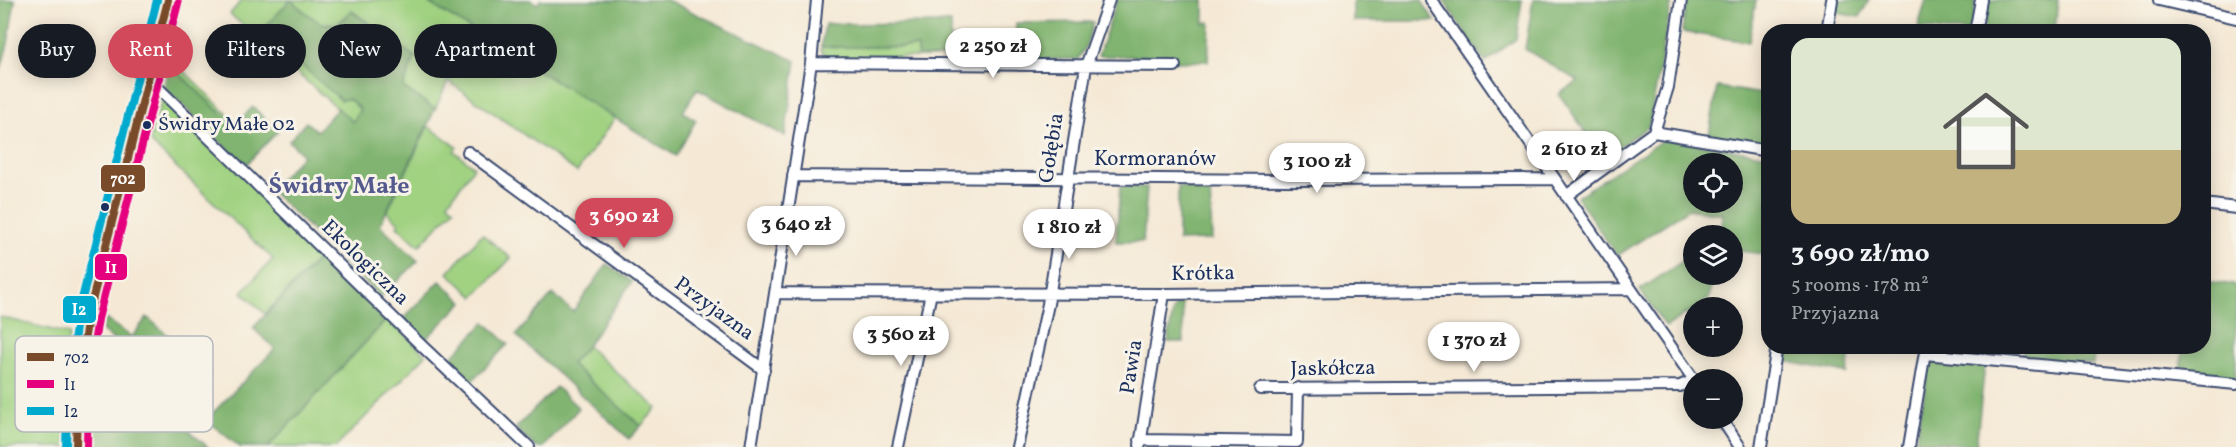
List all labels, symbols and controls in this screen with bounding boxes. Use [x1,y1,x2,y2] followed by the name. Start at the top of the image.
[18,24,96,78] chip: Buy
[108,24,193,78] chip: Rent
[205,24,306,78] chip: Filters
[318,24,402,78] chip: New
[414,24,557,78] chip: Apartment
[931,28,1055,79] pin: 2 250 zł
[959,33,1027,61] text: 2 250 zł
[1932,77,2040,185] icon: home
[158,111,295,139] place label: Świdry Małe 02
[1032,111,1072,185] street label: Gołębia
[141,119,153,131] marker: Świdry Małe 02
[1512,131,1636,182] pin: 2 610 zł
[1541,136,1607,164] text: 2 610 zł
[1255,143,1379,194] pin: 3 100 zł
[1094,145,1216,174] street label: Kormoranów
[1283,148,1351,176] text: 3 100 zł
[1683,153,1743,429] map controls
[1683,153,1743,213] button: locate
[100,164,146,193] line badge: 702
[110,169,136,191] text: 702
[269,170,410,204] district label: Świdry Małe
[562,198,686,249] pin: 3 690 zł
[99,201,111,213] unlabelled marker
[589,203,659,231] text: 3 690 zł
[734,206,858,257] pin: 3 640 zł
[1007,209,1131,260] pin: 1 810 zł
[761,211,831,239] text: 3 640 zł
[315,214,415,312] street label: Ekologiczna
[1037,214,1101,242] text: 1 810 zł
[1683,225,1743,285] button: layers
[1791,236,1930,272] text: 3 690 zł/mo
[94,253,128,281] line badge: I1
[105,258,117,280] text: I1
[1171,259,1235,289] street label: Krótka
[668,270,760,348] street label: Przyjazna
[1791,272,1929,300] text: 5 rooms · 178 m²
[62,295,97,324] line badge: I2
[1683,297,1743,357] button: +
[72,300,86,322] text: I2
[1791,300,1879,328] text: Przyjazna
[839,316,963,367] pin: 3 560 zł
[867,321,935,349] text: 3 560 zł
[1412,322,1536,373] pin: 1 370 zł
[1442,327,1506,355] text: 1 370 zł
[15,336,213,432] legend
[1113,338,1151,396] street label: Pawia
[64,348,89,370] text: 702
[1290,354,1376,384] street label: Jaskółcza
[1683,369,1743,429] button: −
[64,375,76,397] text: I1
[64,402,78,424] text: I2

